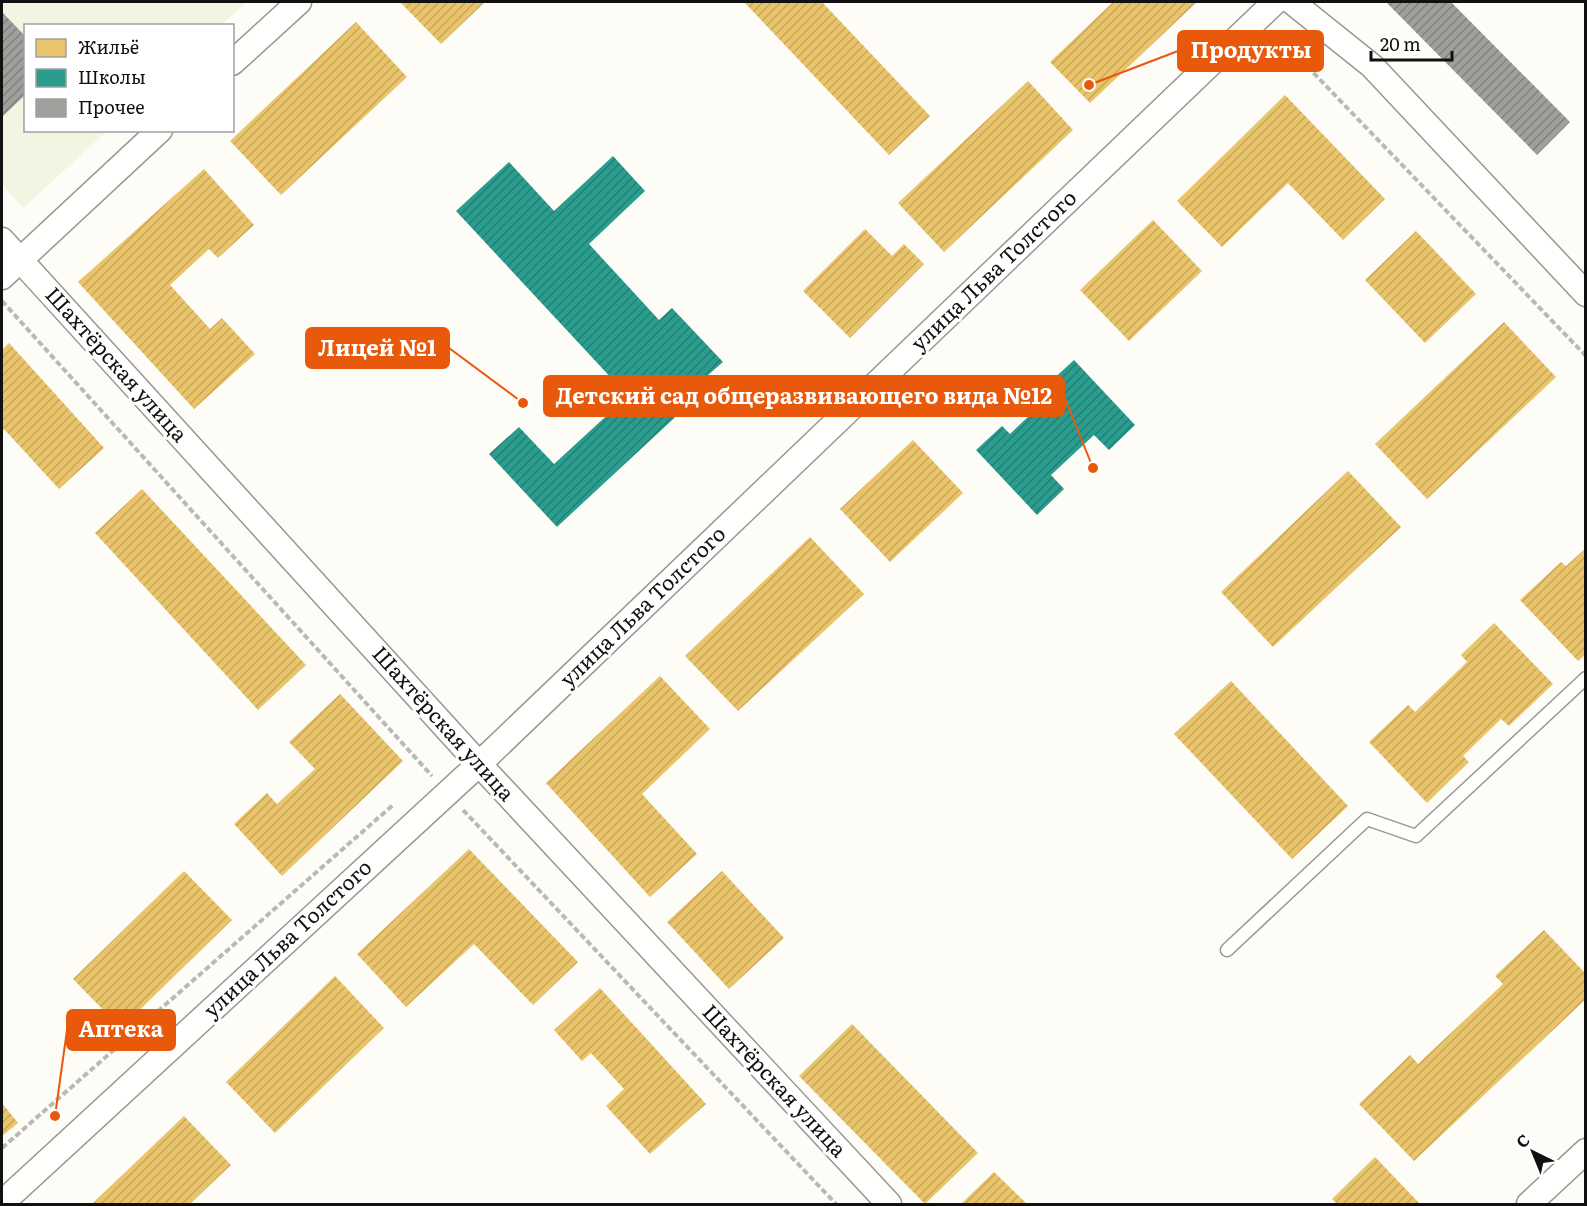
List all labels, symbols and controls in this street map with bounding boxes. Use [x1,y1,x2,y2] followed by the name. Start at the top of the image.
[24,24,234,132] legend
[1371,24,1452,62] scale bar
[1380,30,1421,57] text: 20 m
[1178,31,1323,71] callout: Продукты
[1191,32,1311,65] text: Продукты
[78,33,139,60] text: Жильё
[78,63,146,90] text: Школы
[78,93,145,120] text: Прочее
[902,182,1082,357] street label: улица Льва Толстого
[40,279,197,448] street label: Шахтёрская улица
[306,328,449,368] callout: Лицей №1
[318,330,436,363] text: Лицей №1
[544,376,1064,416] callout: Детский сад общеразвивающего вида №12
[556,378,1052,411] text: Детский сад общеразвивающего вида №12
[551,518,731,693] street label: улица Льва Толстого
[367,638,524,807] street label: Шахтёрская улица
[195,851,377,1024] street label: улица Льва Толстого
[697,996,856,1163] street label: Шахтёрская улица
[67,1010,175,1050] callout: Аптека
[79,1011,164,1044] text: Аптека
[1503,1122,1563,1182] north arrow
[1510,1128,1534,1153] text: С

